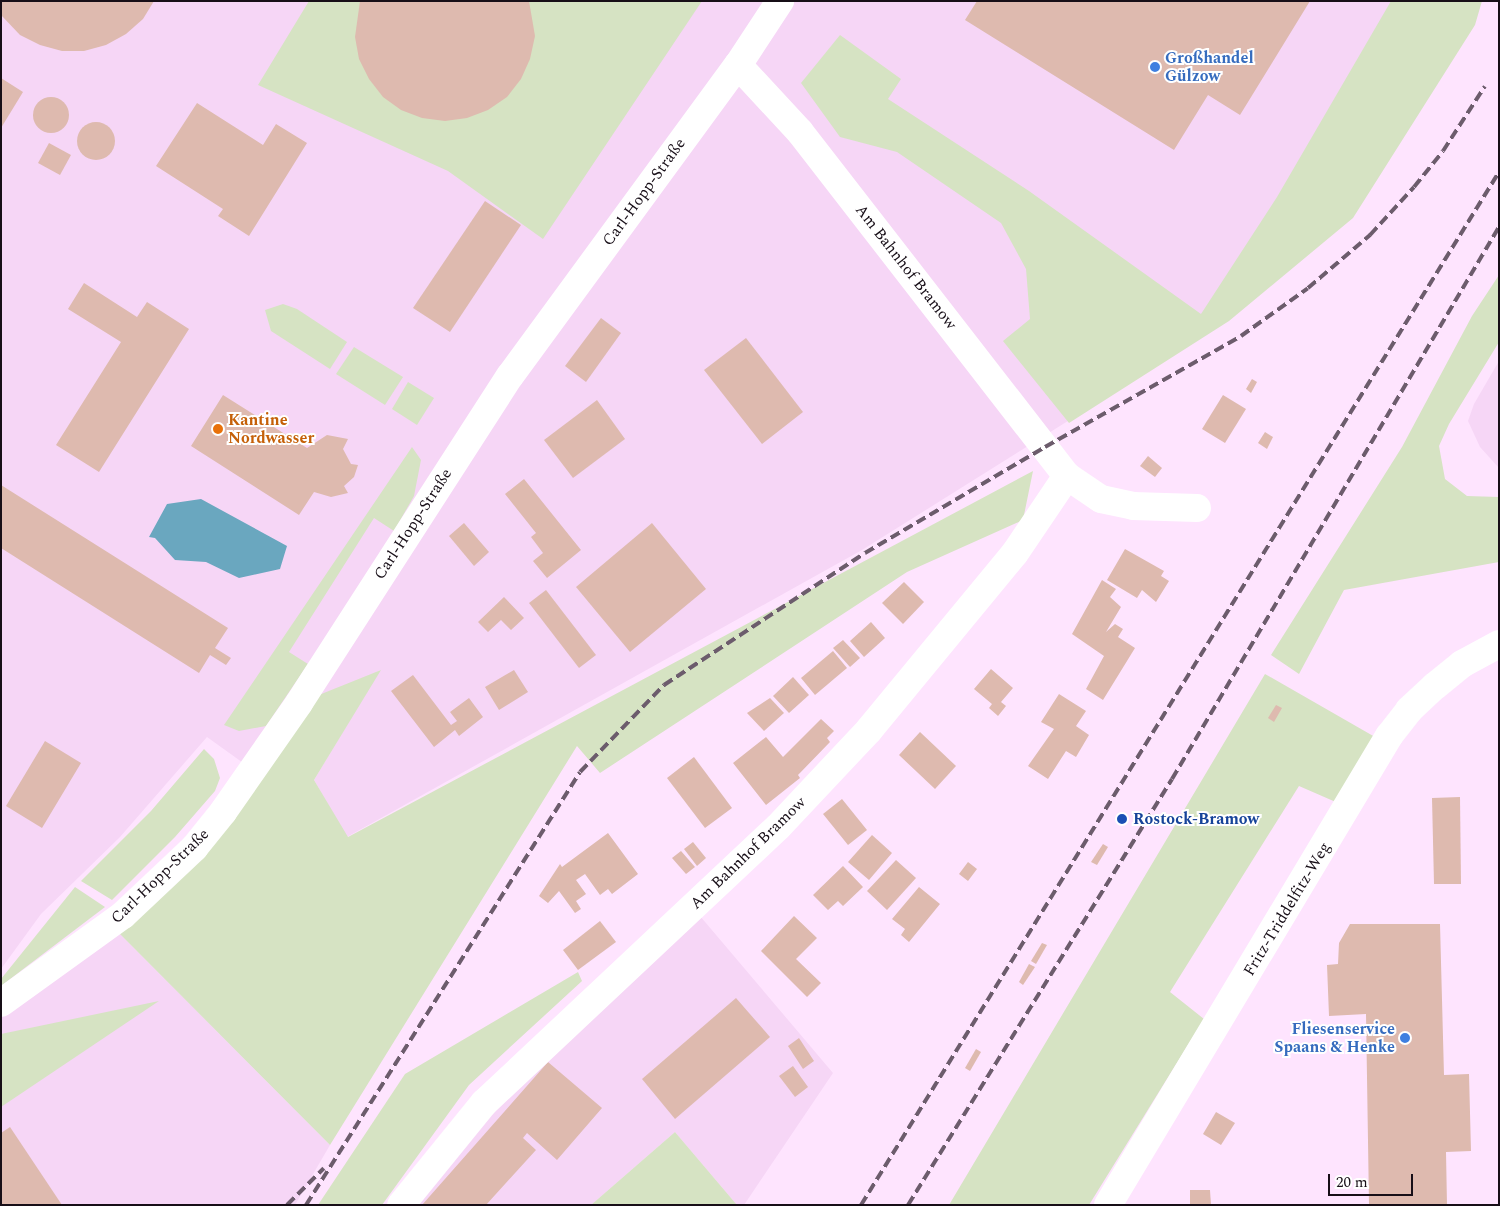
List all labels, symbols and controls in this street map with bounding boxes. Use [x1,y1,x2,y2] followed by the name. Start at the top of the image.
[1165,48,1254,86] place label: Großhandel Gülzow
[1149,61,1161,73] marker: Großhandel Gülzow
[598,134,690,250] street label: Carl-Hopp-Straße
[851,201,961,333] street label: Am Bahnhof Bramow
[228,410,314,448] place label: Kantine Nordwasser
[212,423,224,435] marker: Kantine Nordwasser
[370,465,456,583] street label: Carl-Hopp-Straße
[686,793,810,913] street label: Am Bahnhof Bramow
[1133,809,1259,829] place label: Rostock-Bramow
[1115,812,1129,826] marker: Rostock-Bramow
[107,824,213,928] street label: Carl-Hopp-Straße
[1239,839,1335,979] street label: Fritz-Triddelfitz-Weg
[1274,1019,1395,1057] place label: Fliesenservice Spaans & Henke
[1399,1032,1411,1044] marker: Fliesenservice Spaans & Henke
[1330,1164,1415,1196] scale bar
[1336,1171,1368,1194] text: 20 m

